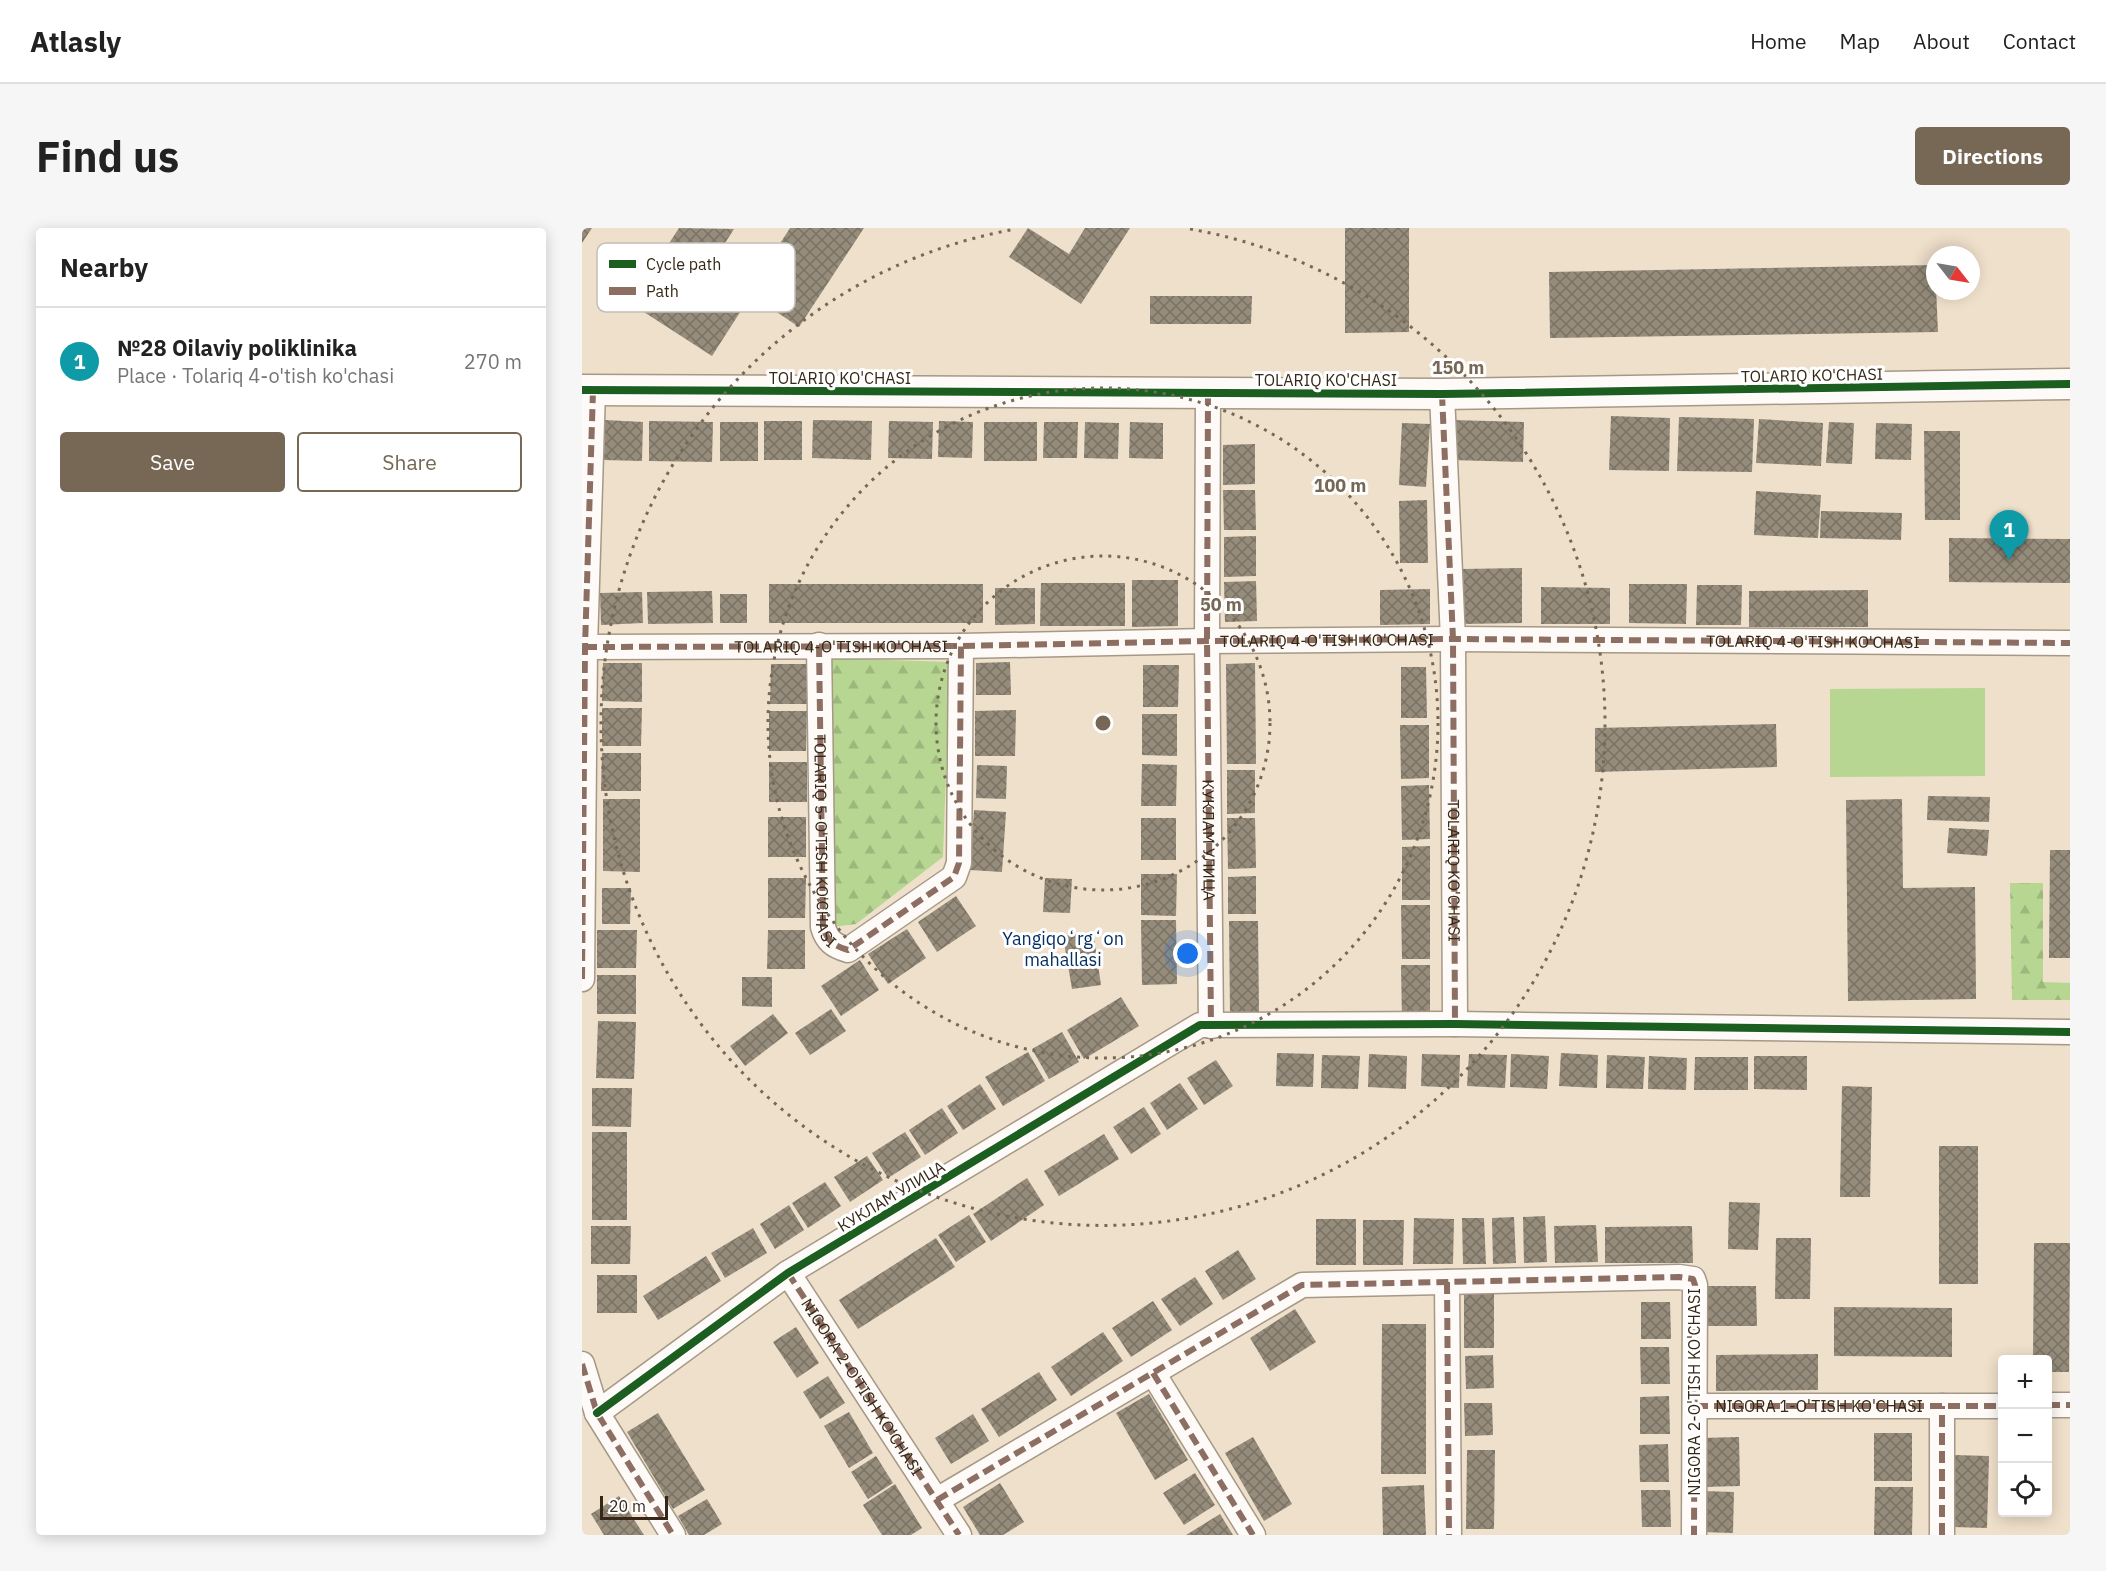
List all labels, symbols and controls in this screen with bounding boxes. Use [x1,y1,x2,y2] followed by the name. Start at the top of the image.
[30,23,121,60] text: Atlasly
[1750,27,1807,55] text: Home
[1840,27,1880,55] text: Map
[1913,27,1970,55] text: About
[2003,27,2076,55] text: Contact
[1915,127,2070,185] button: Directions
[36,129,179,184] text: Find us
[597,243,795,312] legend
[1926,246,1980,300] north arrow
[60,250,148,284] text: Nearby
[646,254,721,274] text: Cycle path
[646,281,679,301] text: Path
[117,333,357,362] text: №28 Oilaviy poliklinika
[74,348,86,375] text: 1
[464,348,522,375] text: 270 m
[1432,356,1484,379] text: 150 m
[117,362,394,389] text: Place · Tolariq 4-o'tish ko'chasi
[1741,364,1883,386] street label: TOLARIQ KO'CHASI
[769,368,911,388] street label: TOLARIQ KO'CHASI
[1255,370,1397,390] street label: TOLARIQ KO'CHASI
[60,432,285,492] button: Save
[297,432,522,492] button: Share
[1314,474,1366,497] text: 100 m
[1990,510,2028,560] pin: 1
[1200,593,1242,616] text: 50 m
[1220,629,1434,651] street label: TOLARIQ 4-O'TISH KO'CHASI
[1706,631,1920,652] street label: TOLARIQ 4-O'TISH KO'CHASI
[734,636,948,657] street label: TOLARIQ 4-O'TISH KO'CHASI
[1093,713,1113,733] centre of rings
[810,734,841,952] street label: TOLARIQ 5-O'TISH KO'CHASI
[1198,779,1220,901] street label: КУКЛАМ УЛИЦА
[1444,800,1465,942] street label: TOLARIQ KO'CHASI
[1002,927,1124,971] district label: Yangiqoʻrgʻon mahallasi
[1173,939,1202,968] your location
[834,1156,948,1236] street label: КУКЛАМ УЛИЦА
[1684,1288,1704,1496] street label: NIGORA 2-O'TISH KO'CHASI
[797,1294,927,1479] street label: NIGORA 2-O'TISH KO'CHASI
[1998,1355,2052,1517] map controls
[1998,1355,2052,1409] button: +
[1715,1396,1923,1416] street label: NIGORA 1-O'TISH KO'CHASI
[1998,1409,2052,1463] button: −
[1998,1463,2052,1517] button: locate
[600,1493,668,1520] scale bar
[609,1496,646,1516] text: 20 m

